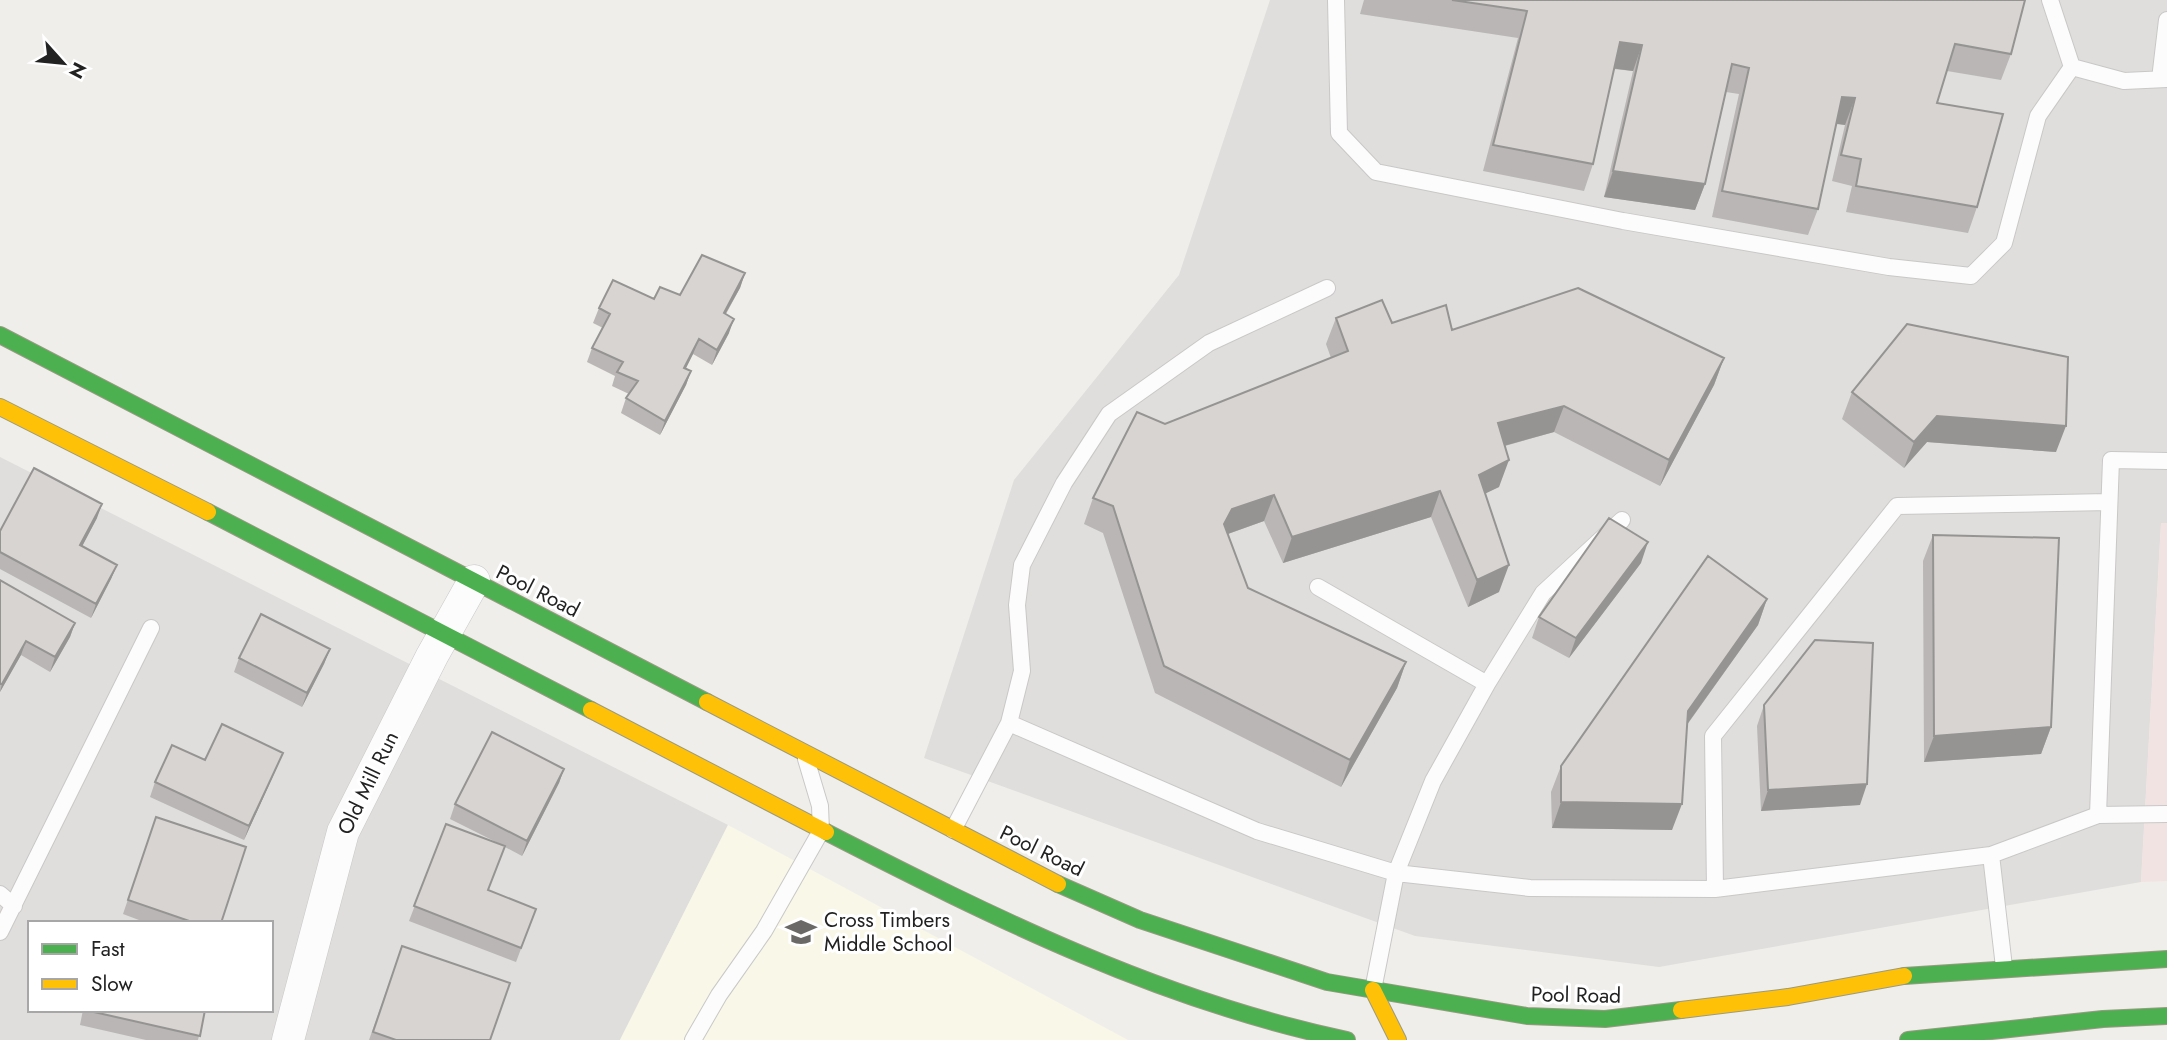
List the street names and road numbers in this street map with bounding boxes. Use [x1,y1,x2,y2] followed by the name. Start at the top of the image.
[491,557,585,625] street label: Pool Road
[330,726,406,840] street label: Old Mill Run
[995,818,1089,884] street label: Pool Road
[1531,979,1621,1011] street label: Pool Road

